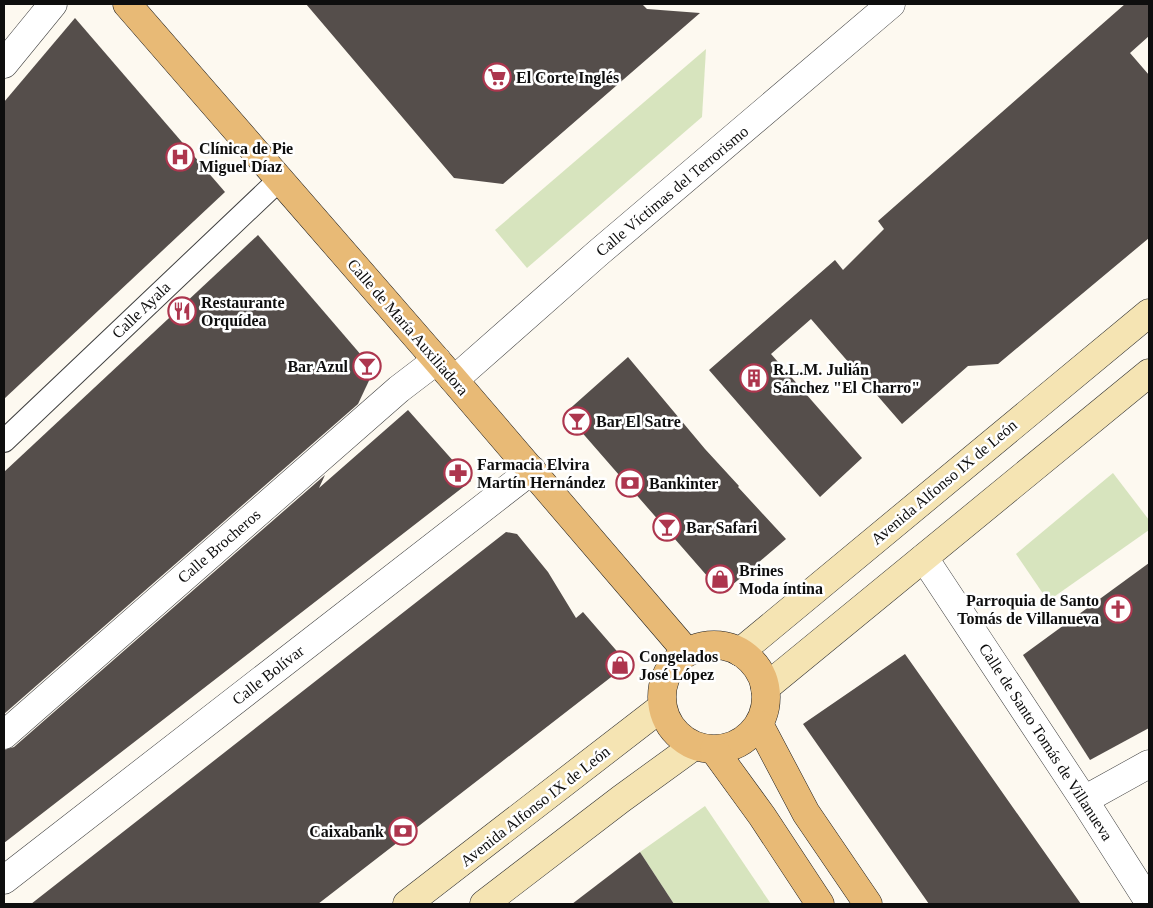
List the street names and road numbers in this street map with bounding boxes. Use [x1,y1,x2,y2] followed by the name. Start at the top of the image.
[592,122,752,260] street label: Calle Víctimas del Terrorismo
[344,256,472,398] street label: Calle de María Auxiliadora
[109,278,174,342] street label: Calle Ayala
[868,416,1020,548] street label: Avenida Alfonso IX de León
[174,506,264,586] street label: Calle Brocheros
[976,640,1116,844] street label: Calle de Santo Tomás de Villanueva
[229,641,308,708] street label: Calle Bolívar
[457,742,613,870] street label: Avenida Alfonso IX de León

